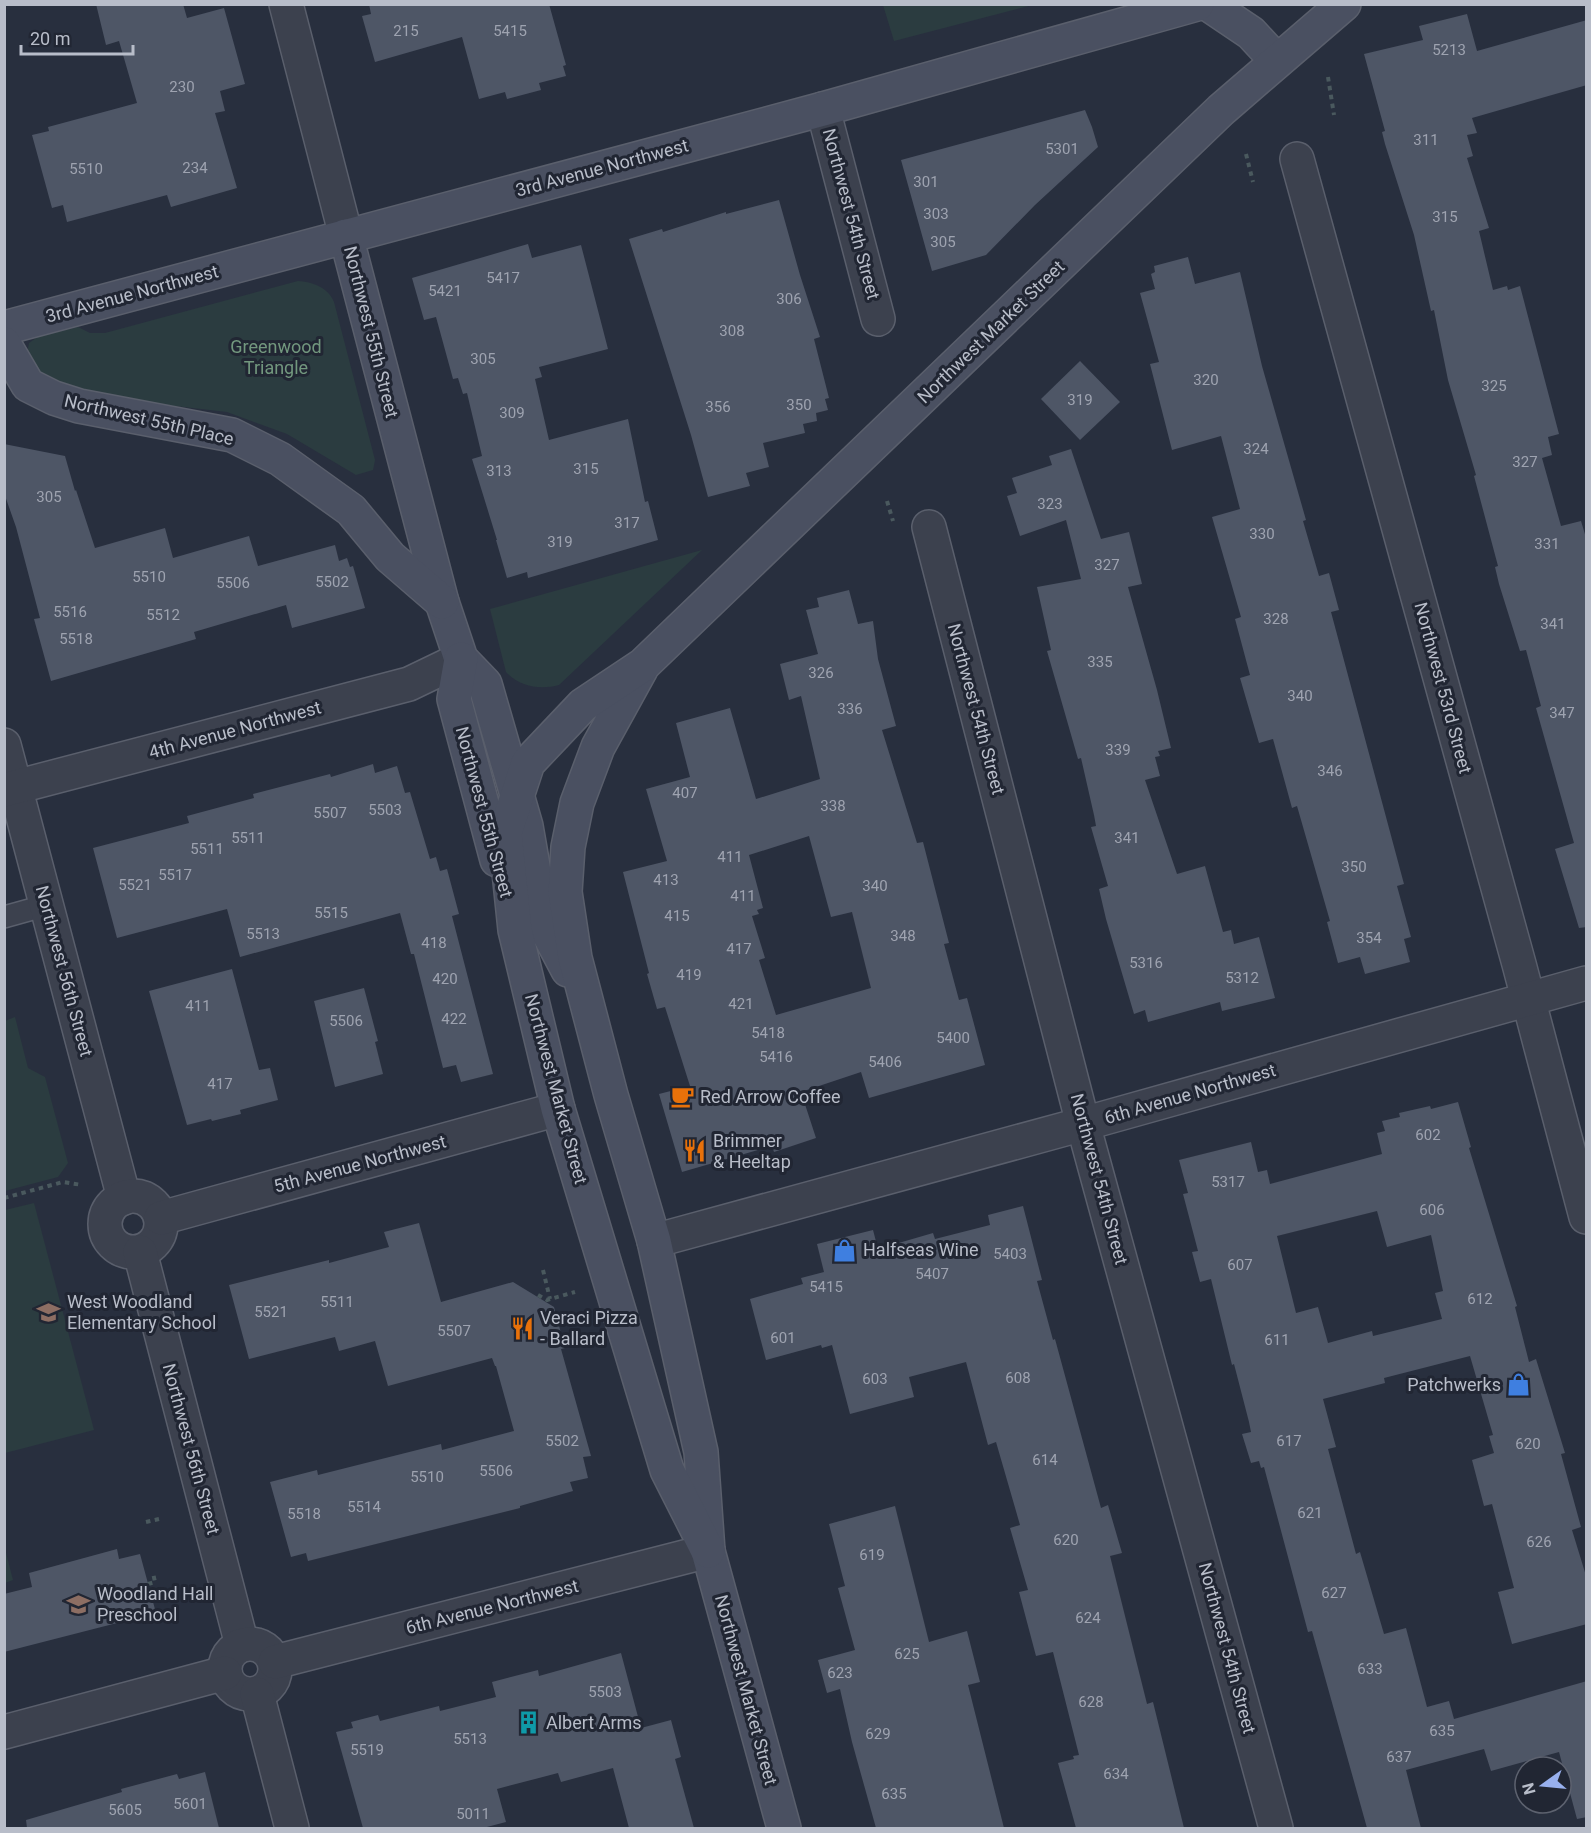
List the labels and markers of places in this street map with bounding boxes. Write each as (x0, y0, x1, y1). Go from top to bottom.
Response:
cafe icon: Red Arrow Coffee (669, 1084, 695, 1110)
place label: Red Arrow Coffee (700, 1086, 841, 1107)
place label: Brimmer & Heeltap (713, 1130, 791, 1172)
restaurant icon: Brimmer & Heeltap (682, 1138, 708, 1164)
shop icon: Halfseas Wine (832, 1237, 858, 1263)
place label: Halfseas Wine (863, 1239, 978, 1260)
place label: West Woodland Elementary School (67, 1291, 216, 1333)
school or university icon: West Woodland Elementary School (36, 1299, 62, 1325)
place label: Veraci Pizza - Ballard (540, 1307, 638, 1349)
restaurant icon: Veraci Pizza - Ballard (509, 1315, 535, 1341)
shop icon: Patchwerks (1506, 1372, 1532, 1398)
place label: Patchwerks (1407, 1374, 1501, 1395)
place label: Woodland Hall Preschool (97, 1583, 214, 1625)
school or university icon: Woodland Hall Preschool (66, 1591, 92, 1617)
building icon: Albert Arms (515, 1710, 541, 1736)
place label: Albert Arms (546, 1712, 642, 1733)

